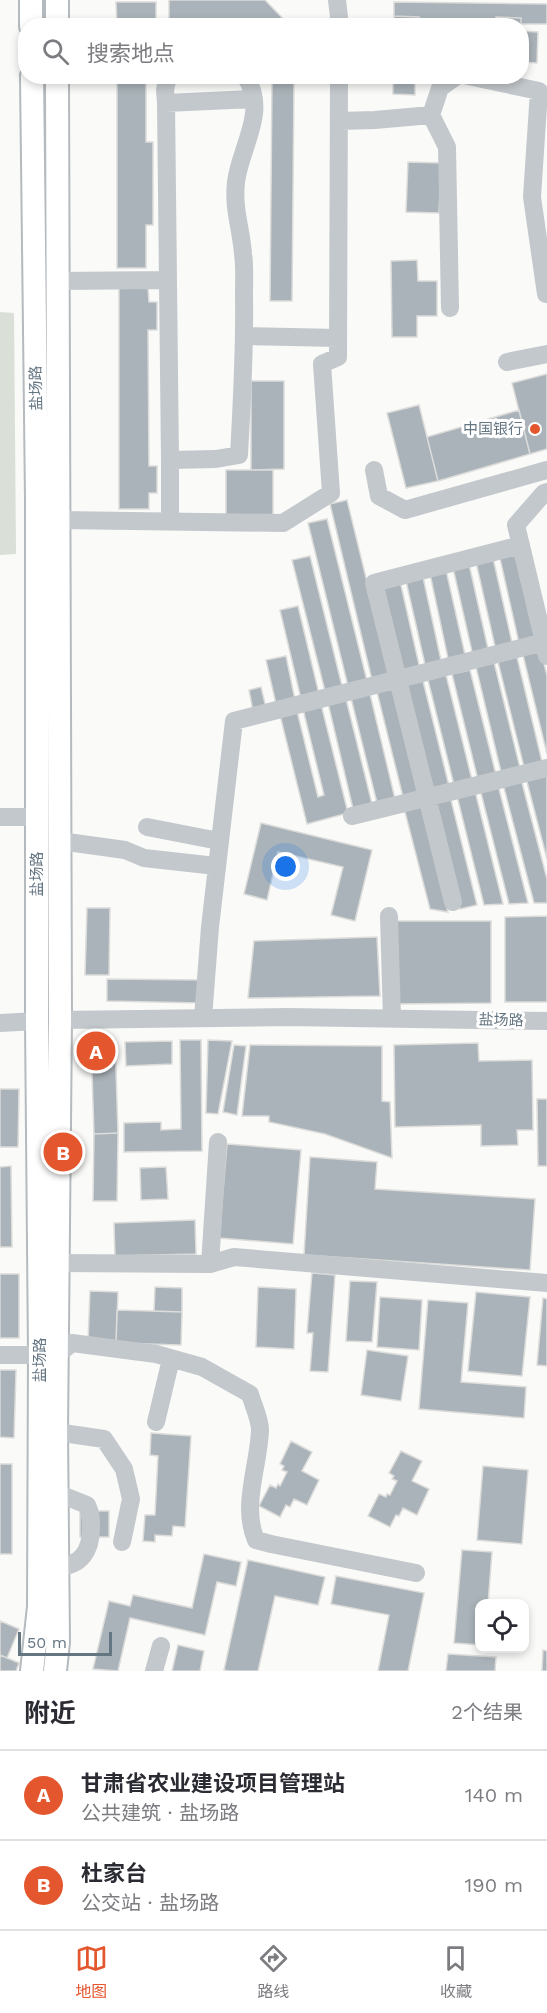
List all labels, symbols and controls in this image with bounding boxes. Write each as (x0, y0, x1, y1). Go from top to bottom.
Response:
search box (18, 18, 529, 84)
icon: search (39, 35, 72, 68)
text: 搜索地点 (87, 41, 175, 66)
street label: 盐场路 (27, 365, 45, 411)
place label: 中国银行 (463, 420, 523, 438)
marker: 中国银行 (528, 422, 542, 436)
street label: 盐场路 (28, 851, 46, 897)
your location (271, 852, 300, 881)
street label: 盐场路 (478, 1011, 524, 1029)
pin: A (76, 1028, 116, 1074)
pin: B (44, 1130, 82, 1174)
street label: 盐场路 (31, 1337, 49, 1383)
map controls (475, 1599, 529, 1653)
button: locate (475, 1599, 529, 1653)
scale bar (18, 1629, 112, 1656)
text: 50 m (27, 1633, 67, 1652)
text: 附近 (24, 1698, 76, 1728)
text: 2个结果 (451, 1700, 523, 1724)
text: 甘肃省农业建设项目管理站 (81, 1771, 345, 1796)
text: A (37, 1783, 50, 1807)
text: 140 m (465, 1783, 523, 1807)
text: 公共建筑 · 盐场路 (81, 1801, 239, 1825)
text: 杜家台 (81, 1861, 147, 1886)
text: B (37, 1873, 50, 1897)
text: 190 m (465, 1873, 523, 1897)
text: 公交站 · 盐场路 (81, 1891, 219, 1915)
tab: 地图 (75, 1942, 108, 2002)
tab: 路线 (257, 1942, 290, 2002)
tab: 收藏 (439, 1942, 472, 2002)

